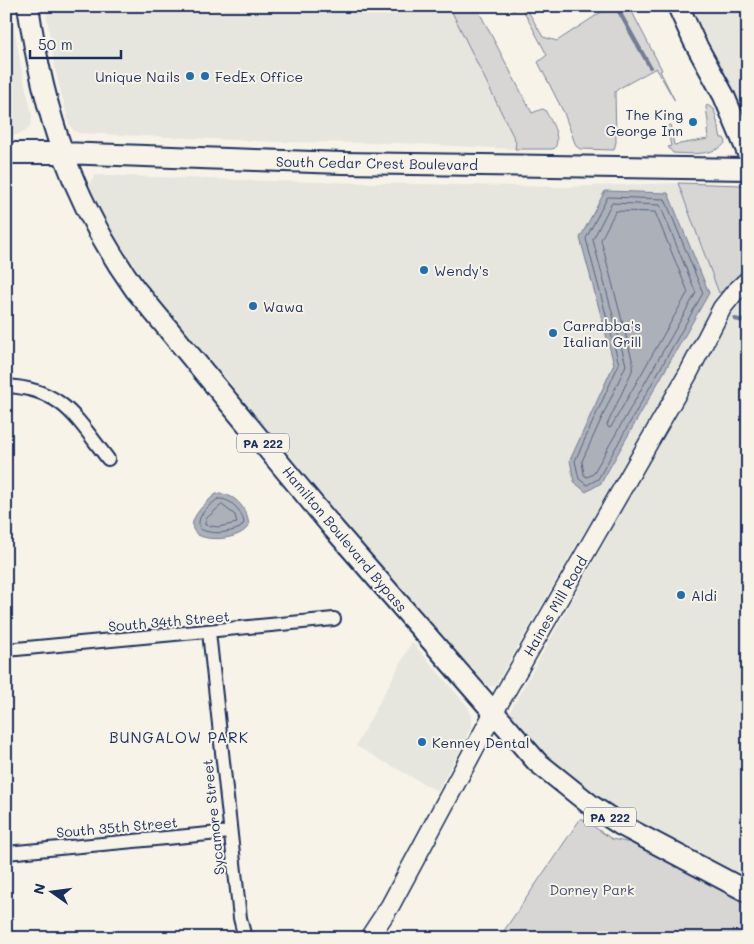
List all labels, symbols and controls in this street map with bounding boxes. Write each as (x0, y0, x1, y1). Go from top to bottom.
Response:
scale bar (30, 28, 121, 60)
text: 50 m (38, 34, 73, 54)
place label: Unique Nails (95, 67, 180, 86)
place label: FedEx Office (215, 67, 303, 86)
marker: Unique Nails (184, 70, 196, 82)
marker: FedEx Office (199, 70, 211, 82)
place label: The King George Inn (606, 105, 683, 140)
marker: The King George Inn (687, 116, 699, 128)
street label: South Cedar Crest Boulevard (276, 152, 478, 174)
place label: Wendy's (434, 261, 489, 280)
marker: Wendy's (418, 264, 430, 276)
place label: Wawa (263, 297, 304, 316)
marker: Wawa (247, 300, 259, 312)
place label: Carrabba's Italian Grill (563, 316, 641, 351)
marker: Carrabba's Italian Grill (547, 327, 559, 339)
road number: PA 222 (237, 433, 289, 452)
street label: Hamilton Boulevard Bypass (278, 462, 412, 616)
street label: Haines Mill Road (519, 552, 591, 659)
place label: Aldi (691, 586, 717, 605)
marker: Aldi (675, 589, 687, 601)
street label: South 34th Street (107, 606, 231, 636)
district label: BUNGALOW PARK (109, 727, 249, 747)
place label: Kenney Dental (432, 733, 530, 752)
marker: Kenney Dental (416, 736, 428, 748)
street label: Sycamore Street (197, 758, 229, 876)
road number: PA 222 (584, 808, 636, 826)
street label: South 35th Street (55, 812, 179, 842)
north arrow (28, 866, 78, 916)
park label: Dorney Park (550, 880, 634, 899)
text: N (28, 881, 49, 896)

